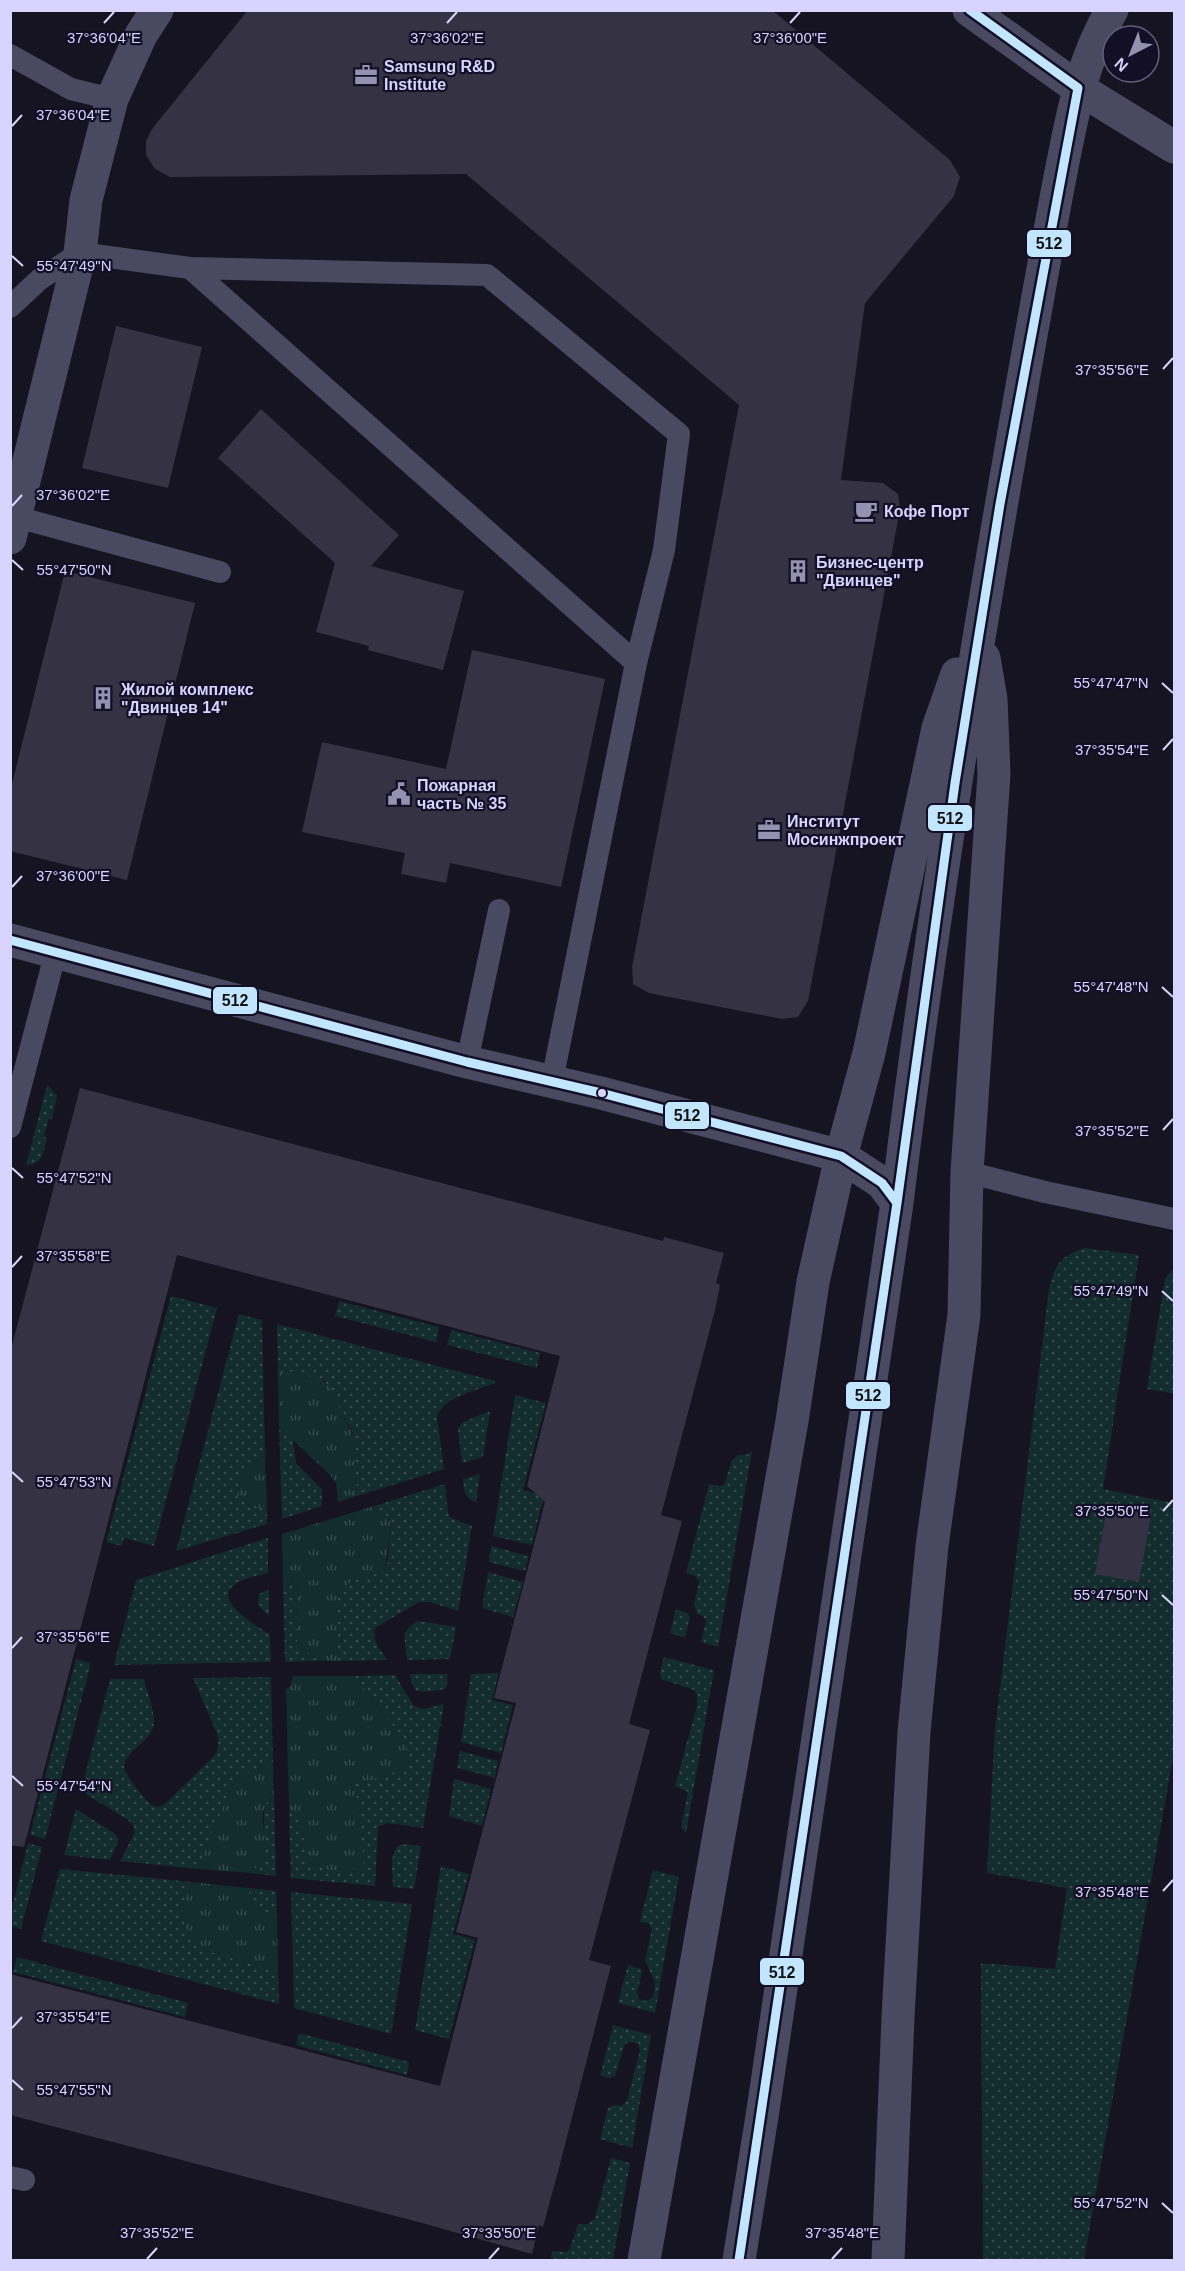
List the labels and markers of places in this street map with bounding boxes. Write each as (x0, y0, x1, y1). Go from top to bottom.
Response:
place label: Samsung R&D Institute (384, 58, 495, 93)
office icon: Samsung R&D Institute (353, 62, 379, 88)
cafe icon: Кофе Порт (853, 498, 879, 524)
place label: Кофе Порт (884, 503, 970, 520)
place label: Бизнес-центр "Двинцев" (816, 554, 924, 589)
building icon: Бизнес-центр "Двинцев" (785, 558, 811, 584)
place label: Жилой комплекс "Двинцев 14" (120, 681, 254, 716)
building icon: Жилой комплекс "Двинцев 14" (90, 685, 116, 711)
place label: Пожарная часть № 35 (417, 777, 506, 812)
public building icon: Пожарная часть № 35 (386, 781, 412, 807)
place label: Институт Мосинжпроект (787, 813, 904, 848)
office icon: Институт Мосинжпроект (756, 817, 782, 843)
unlabelled marker (596, 1087, 608, 1099)

